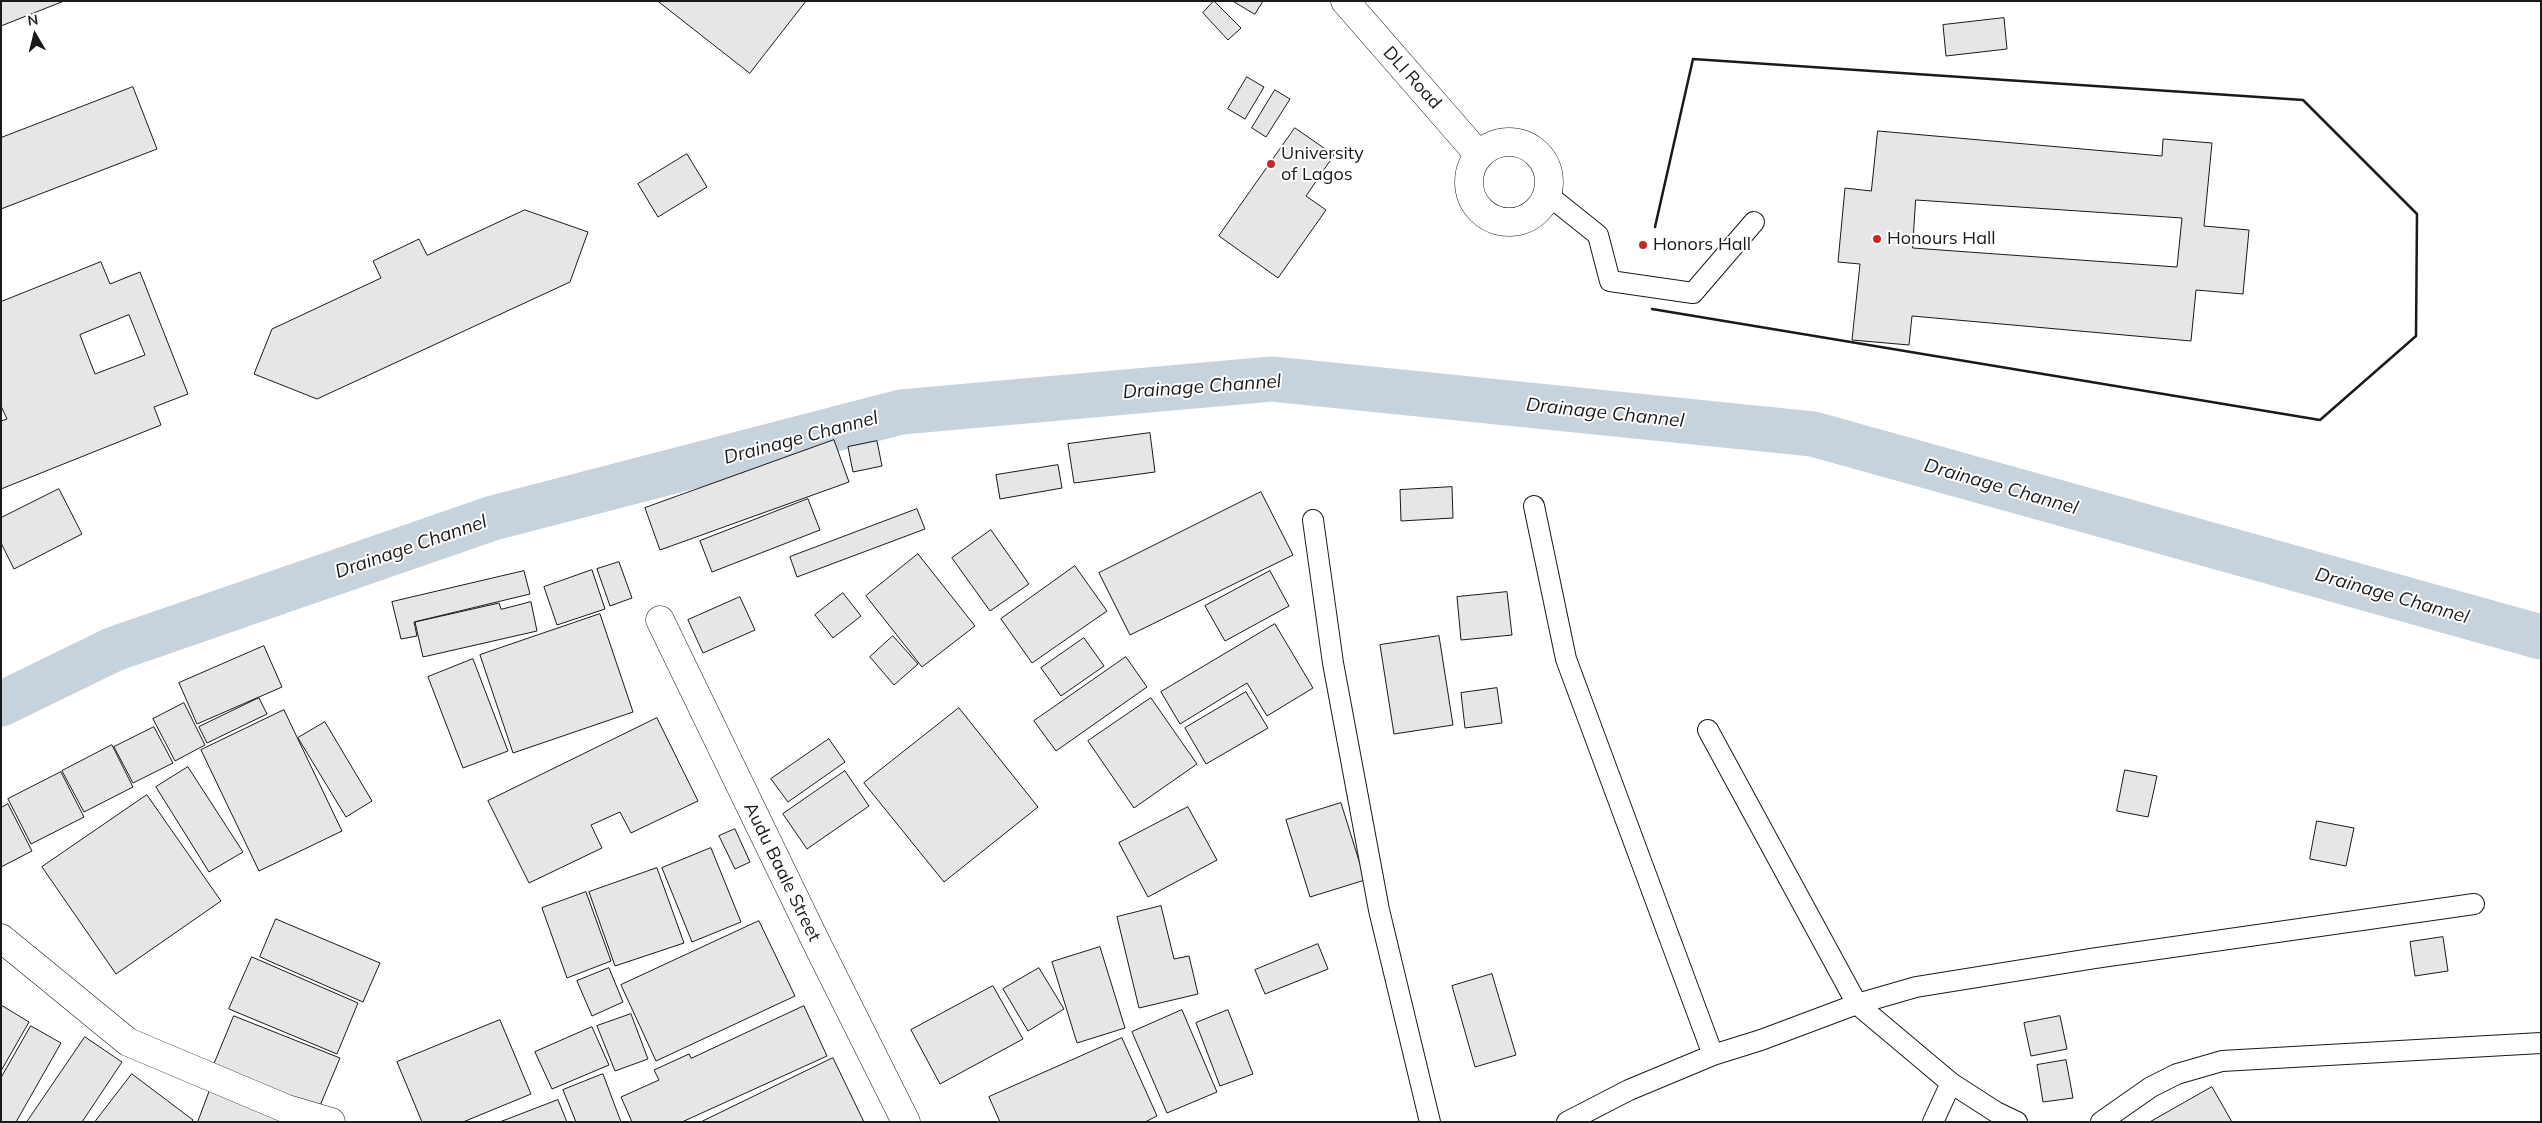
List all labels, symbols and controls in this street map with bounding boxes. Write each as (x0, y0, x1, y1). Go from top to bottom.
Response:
north arrow (10, 10, 60, 60)
text: N (26, 10, 39, 30)
street label: DLI Road (1378, 42, 1446, 114)
place label: University of Lagos (1281, 143, 1364, 186)
marker: University of Lagos (1265, 158, 1277, 170)
place label: Honours Hall (1887, 228, 1996, 250)
marker: Honours Hall (1871, 233, 1883, 245)
place label: Honors Hall (1653, 234, 1751, 256)
marker: Honors Hall (1637, 239, 1649, 251)
water label: Drainage Channel (1122, 370, 1282, 404)
water label: Drainage Channel (1525, 393, 1685, 433)
water label: Drainage Channel (721, 406, 881, 470)
water label: Drainage Channel (1922, 454, 2080, 520)
water label: Drainage Channel (332, 510, 490, 584)
water label: Drainage Channel (2313, 563, 2471, 629)
street label: Audu Baale Street (739, 799, 825, 945)

